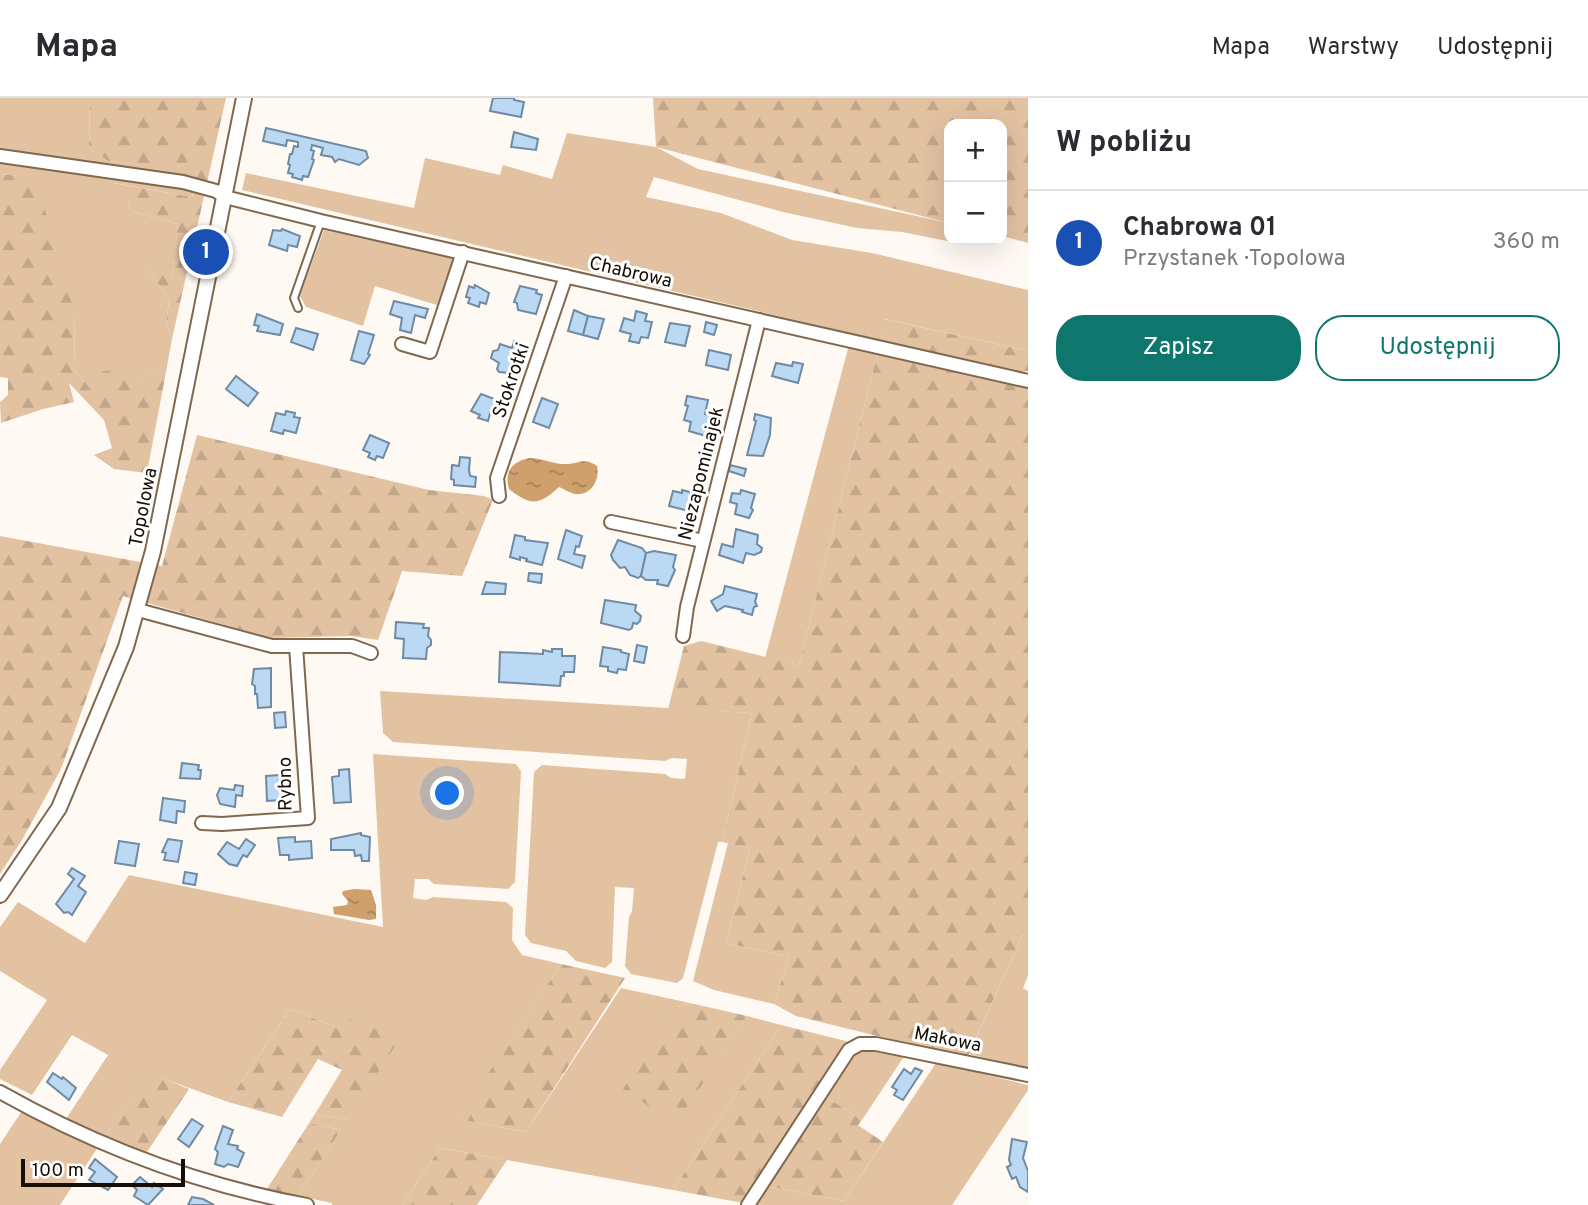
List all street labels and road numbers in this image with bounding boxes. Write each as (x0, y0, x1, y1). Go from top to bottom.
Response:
street label: Chabrowa (587, 252, 674, 294)
street label: Stokrotki (488, 340, 536, 421)
street label: Niezapominajek (674, 404, 730, 543)
street label: Topolowa (125, 466, 163, 549)
street label: Rybno (274, 757, 298, 811)
street label: Makowa (912, 1022, 983, 1058)

